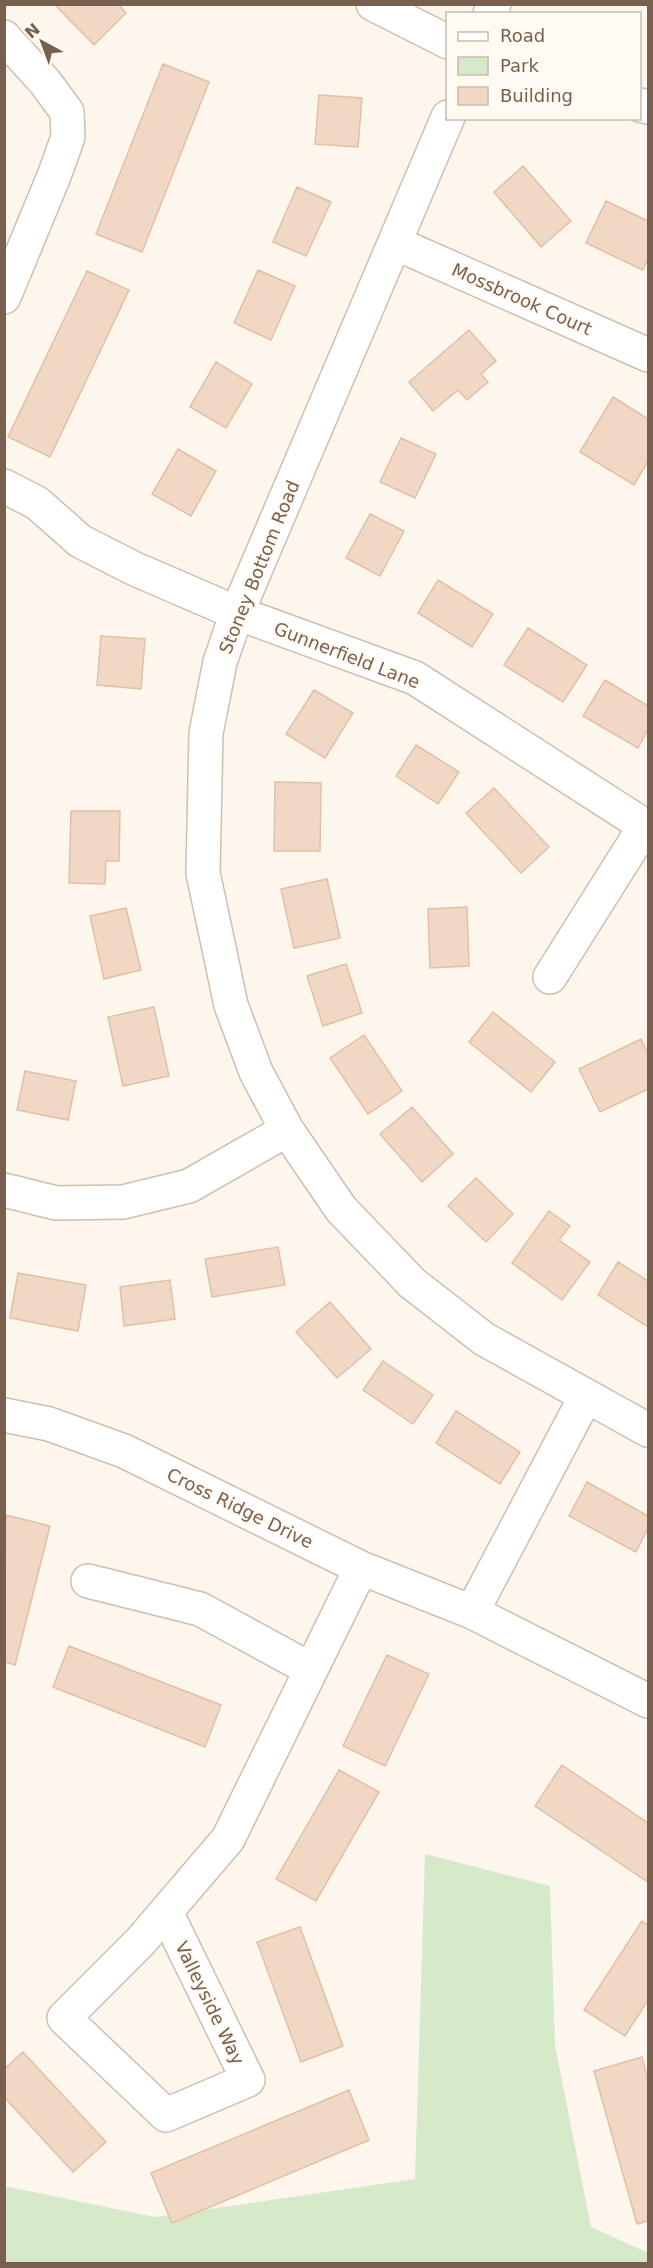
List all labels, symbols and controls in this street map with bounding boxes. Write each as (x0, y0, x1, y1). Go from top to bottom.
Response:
north arrow (12, 12, 72, 72)
legend (446, 12, 641, 120)
text: N (21, 19, 44, 43)
text: Road (500, 25, 545, 46)
text: Park (500, 55, 539, 76)
text: Building (500, 85, 573, 106)
street label: Mossbrook Court (449, 259, 595, 339)
street label: Stoney Bottom Road (215, 477, 303, 657)
street label: Gunnerfield Lane (271, 617, 423, 693)
street label: Cross Ridge Drive (163, 1463, 317, 1553)
street label: Valleyside Way (171, 1938, 249, 2068)

